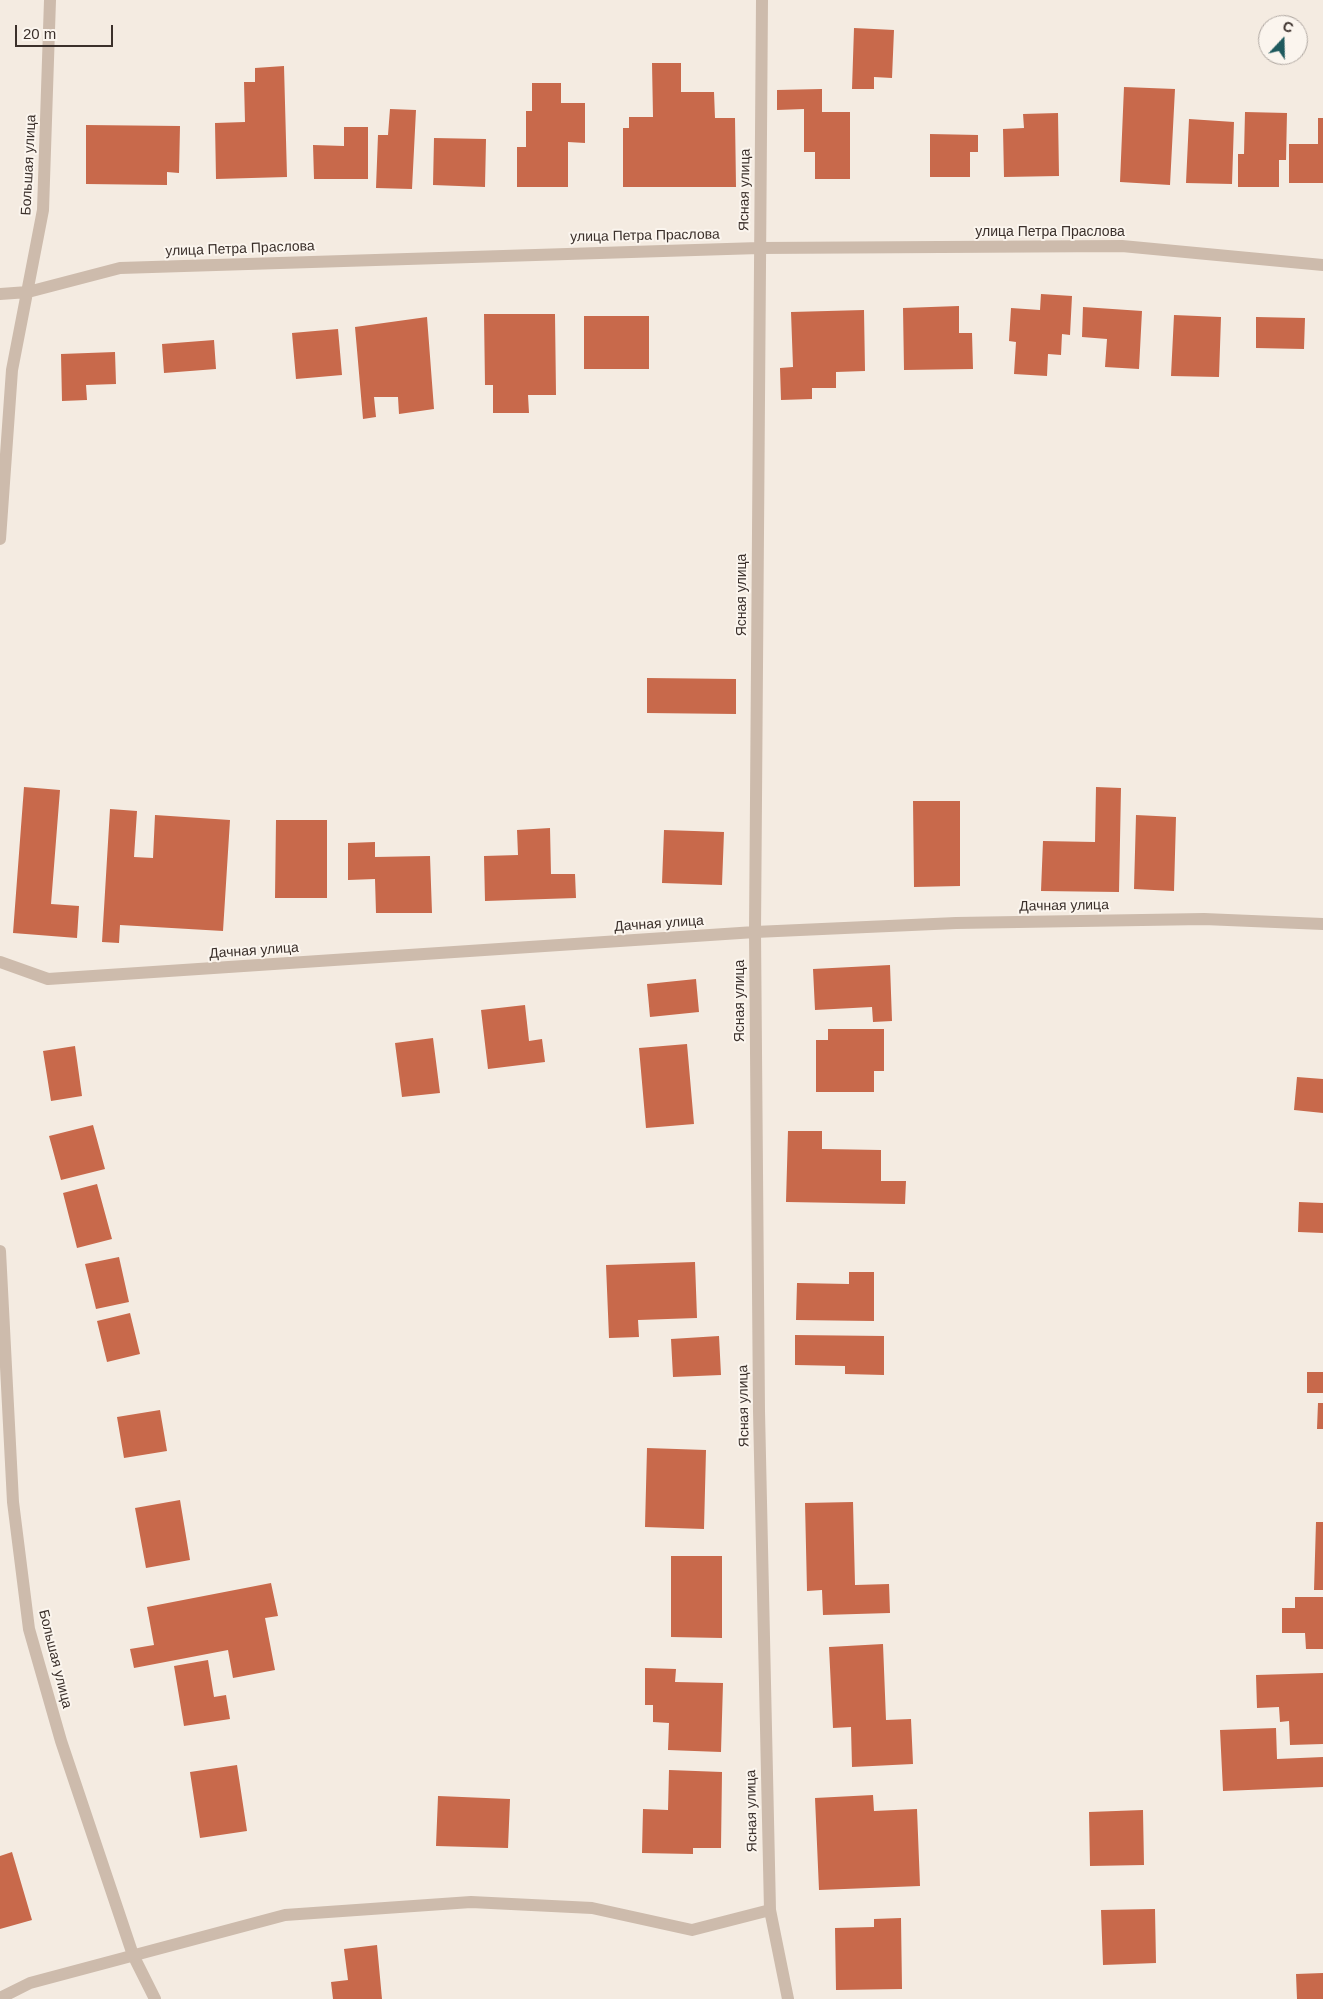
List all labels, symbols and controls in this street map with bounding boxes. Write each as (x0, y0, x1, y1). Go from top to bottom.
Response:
scale bar (18, 15, 115, 47)
north arrow (1258, 15, 1308, 65)
text: С (1280, 18, 1296, 36)
text: 20 m (23, 25, 56, 42)
street label: Большая улица (18, 114, 40, 216)
street label: Ясная улица (736, 149, 754, 231)
street label: улица Петра Праслова (975, 224, 1125, 240)
street label: улица Петра Праслова (570, 226, 720, 246)
street label: улица Петра Праслова (165, 238, 315, 260)
street label: Ясная улица (734, 554, 750, 636)
street label: Дачная улица (1019, 897, 1109, 915)
street label: Дачная улица (614, 912, 704, 936)
street label: Дачная улица (209, 939, 299, 963)
street label: Ясная улица (732, 960, 748, 1042)
street label: Ясная улица (735, 1365, 753, 1447)
street label: Большая улица (35, 1608, 75, 1710)
street label: Ясная улица (743, 1770, 761, 1852)

